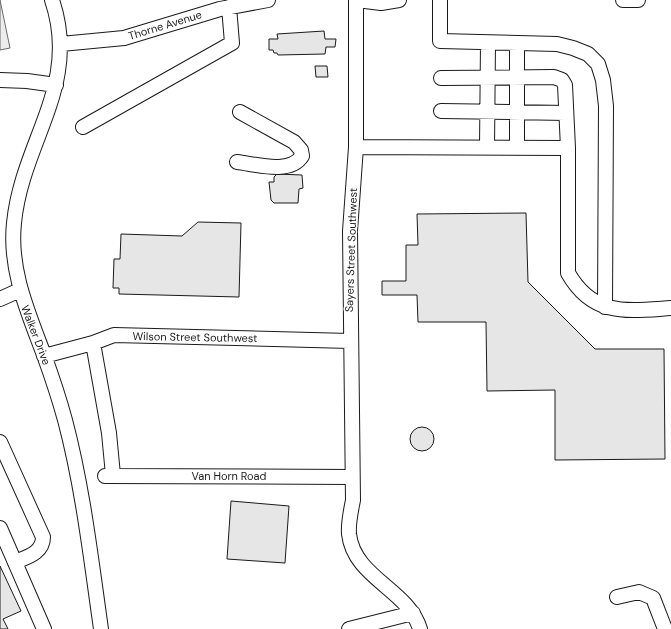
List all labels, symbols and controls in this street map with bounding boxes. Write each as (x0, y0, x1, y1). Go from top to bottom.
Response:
street label: Thorne Avenue (127, 7, 203, 43)
street label: Sayers Street Southwest (342, 188, 360, 312)
street label: Walker Drive (18, 303, 54, 367)
street label: Wilson Street Southwest (132, 329, 258, 345)
street label: Van Horn Road (192, 469, 267, 483)

